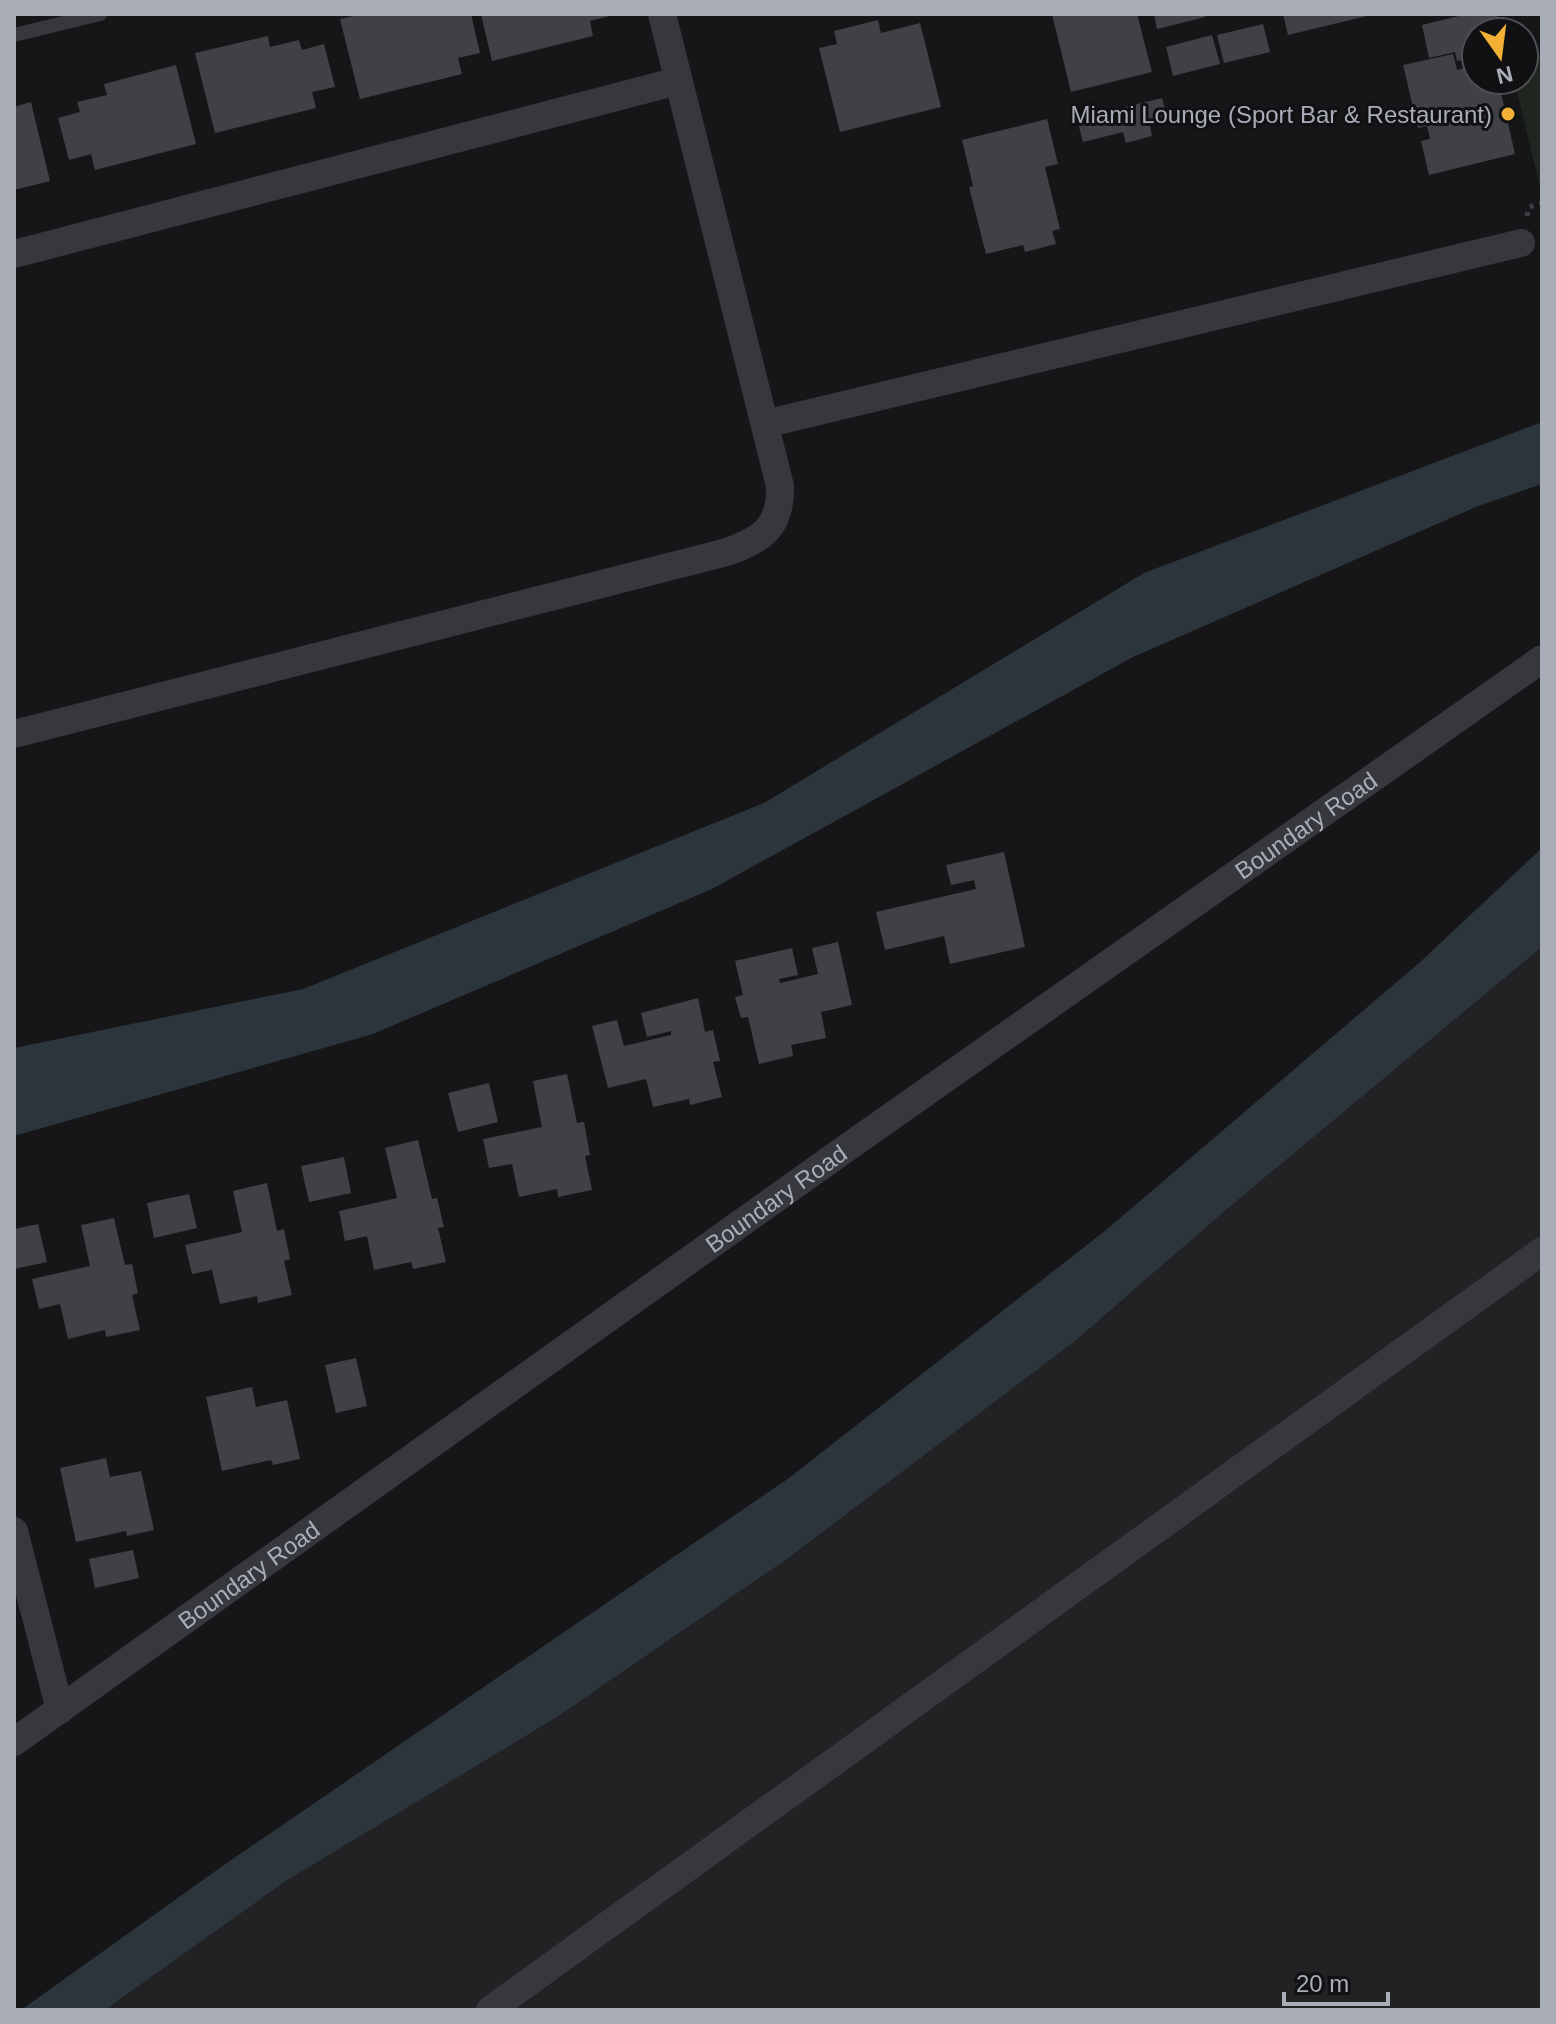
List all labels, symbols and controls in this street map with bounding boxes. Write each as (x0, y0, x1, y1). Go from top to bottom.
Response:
north arrow (1460, 16, 1540, 96)
text: N (1494, 61, 1515, 89)
place label: Miami Lounge (Sport Bar & Restaurant) (1070, 101, 1492, 128)
marker: Miami Lounge (Sport Bar & Restaurant) (1499, 105, 1517, 123)
street label: Boundary Road (1230, 766, 1382, 884)
street label: Boundary Road (700, 1139, 852, 1258)
street label: Boundary Road (173, 1515, 324, 1634)
scale bar (1284, 1956, 1388, 2006)
text: 20 m (1296, 1970, 1349, 1997)

